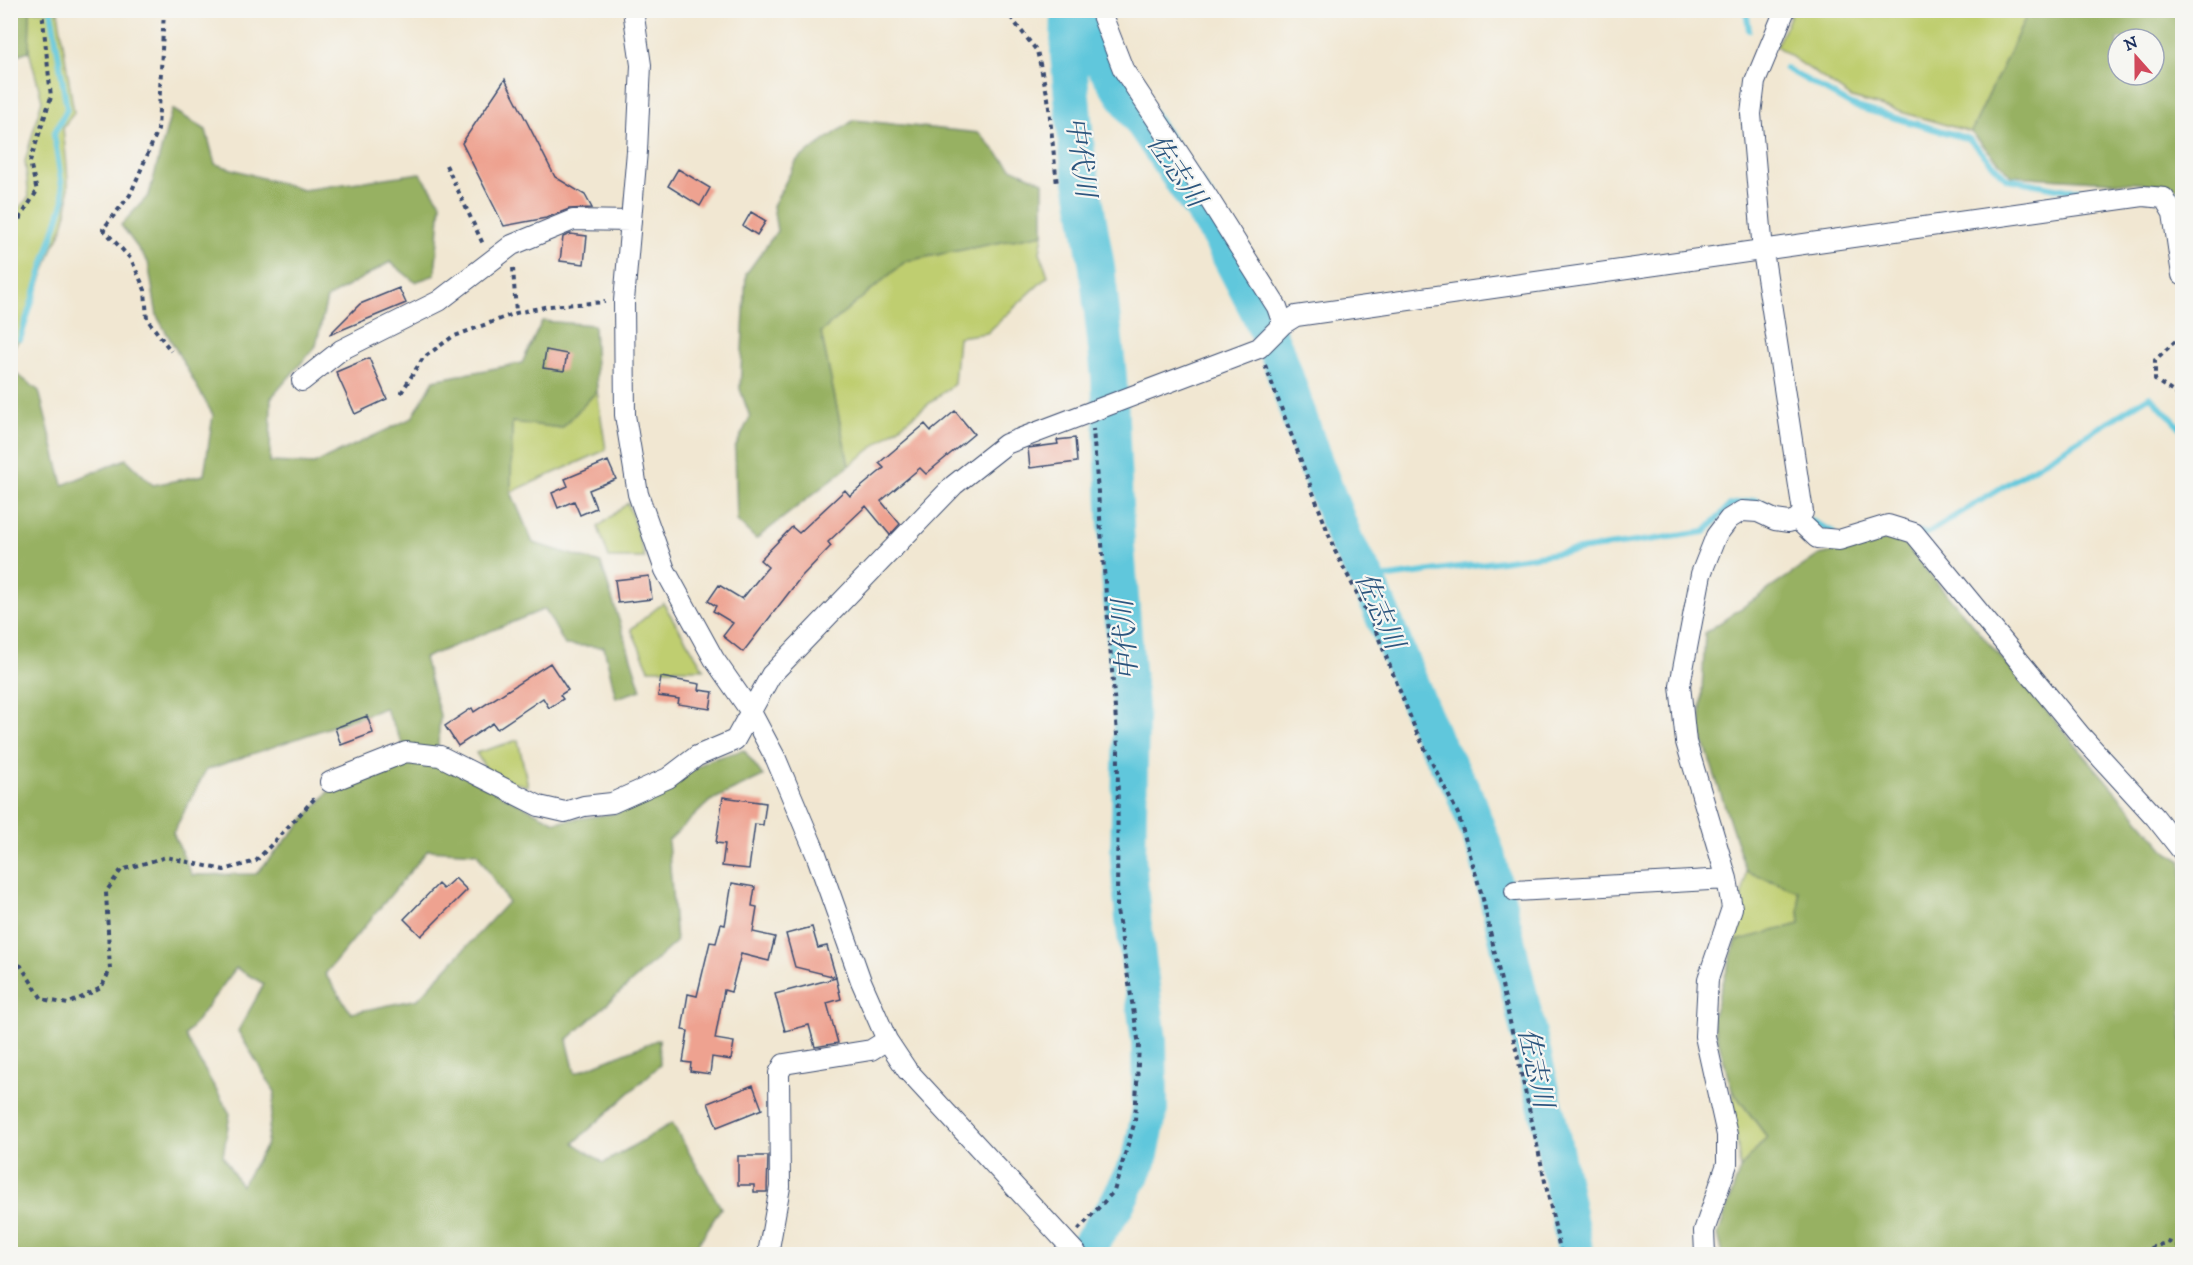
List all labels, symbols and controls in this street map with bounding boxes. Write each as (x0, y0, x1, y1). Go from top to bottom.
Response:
north arrow (2106, 27, 2166, 87)
text: N (2121, 32, 2141, 56)
water label: 中代川 (1058, 115, 1103, 202)
water label: 佐志川 (1139, 128, 1214, 217)
water label: 佐志川 (1347, 567, 1412, 658)
water label: 中代川 (1106, 595, 1146, 682)
water label: 佐志川 (1510, 1025, 1561, 1114)

